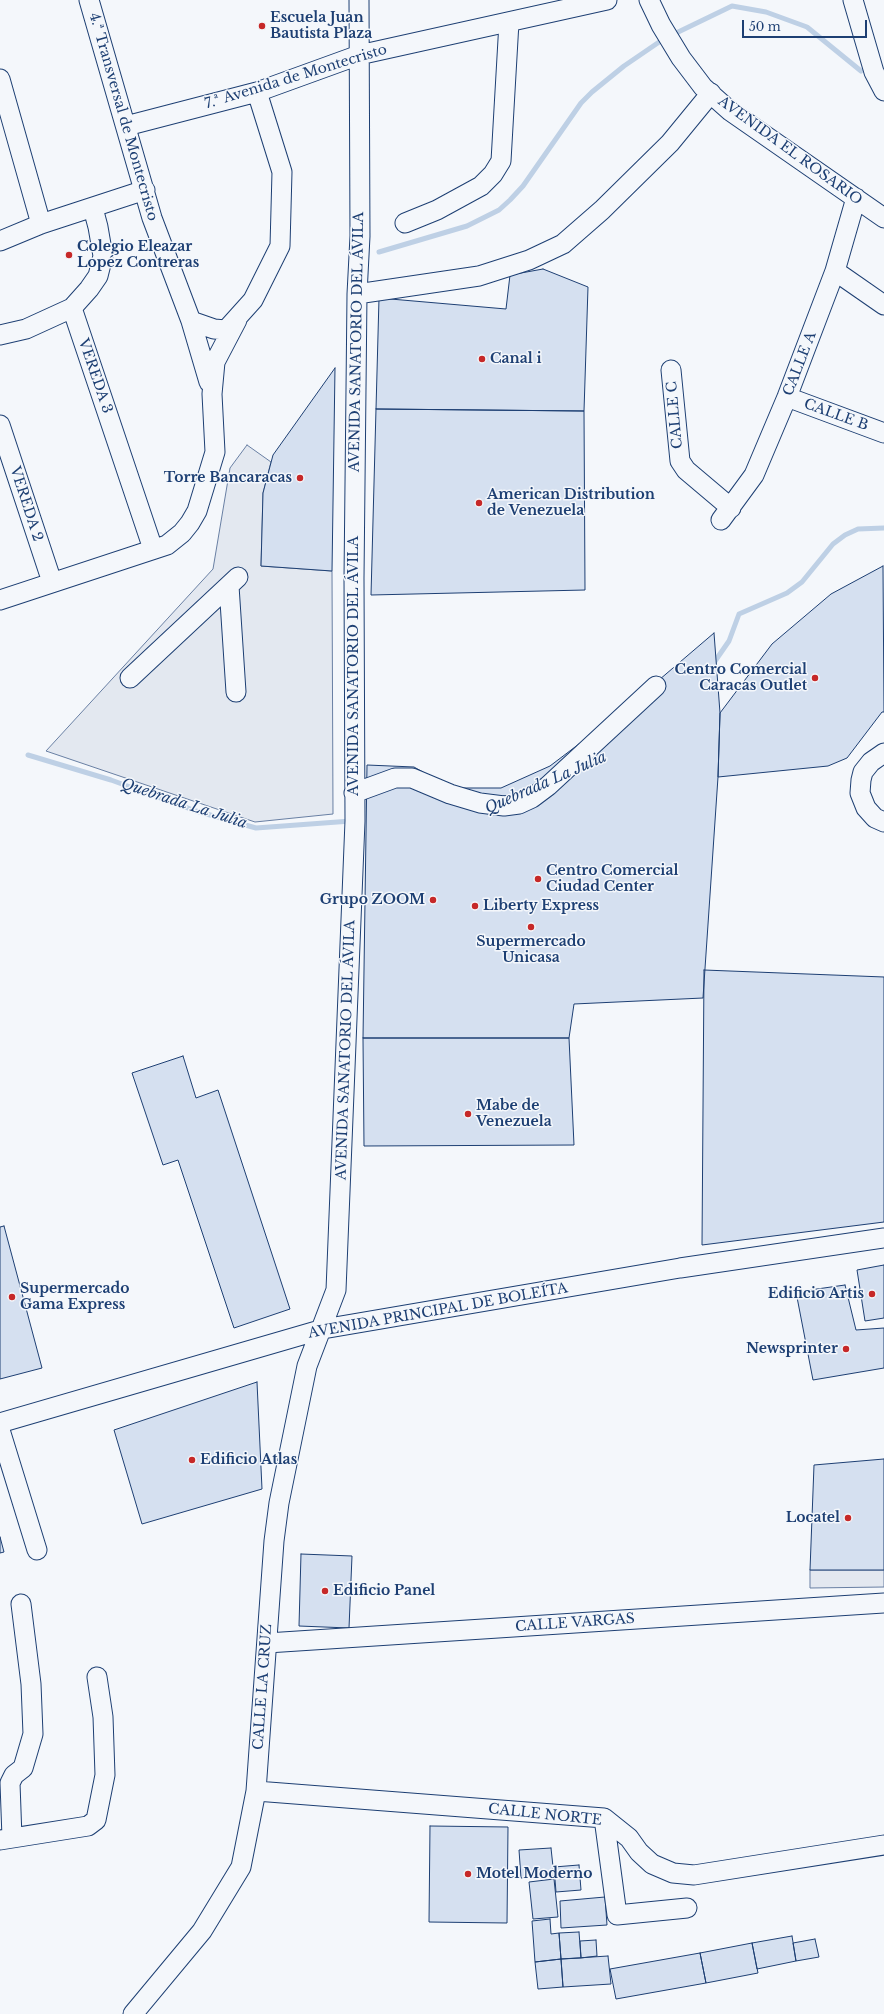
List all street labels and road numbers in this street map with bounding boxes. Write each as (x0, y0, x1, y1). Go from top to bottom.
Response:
street label: 4.ª Transversal de Montecristo (85, 11, 161, 223)
street label: 7.ª Avenida de Montecristo (203, 41, 389, 113)
street label: AVENIDA EL ROSARIO (715, 93, 865, 209)
street label: AVENIDA SANATORIO DEL ÁVILA (346, 212, 368, 472)
street label: CALLE A (780, 330, 820, 398)
street label: VEREDA 3 (74, 336, 116, 416)
street label: CALLE C (664, 380, 686, 450)
street label: CALLE B (802, 396, 870, 434)
street label: VEREDA 2 (6, 464, 46, 544)
street label: AVENIDA SANATORIO DEL ÁVILA (346, 536, 362, 796)
street label: AVENIDA SANATORIO DEL ÁVILA (333, 920, 359, 1180)
street label: AVENIDA PRINCIPAL DE BOLEÍTA (307, 1280, 569, 1342)
street label: CALLE VARGAS (515, 1610, 635, 1636)
street label: CALLE LA CRUZ (250, 1623, 276, 1751)
street label: CALLE NORTE (487, 1801, 603, 1829)

